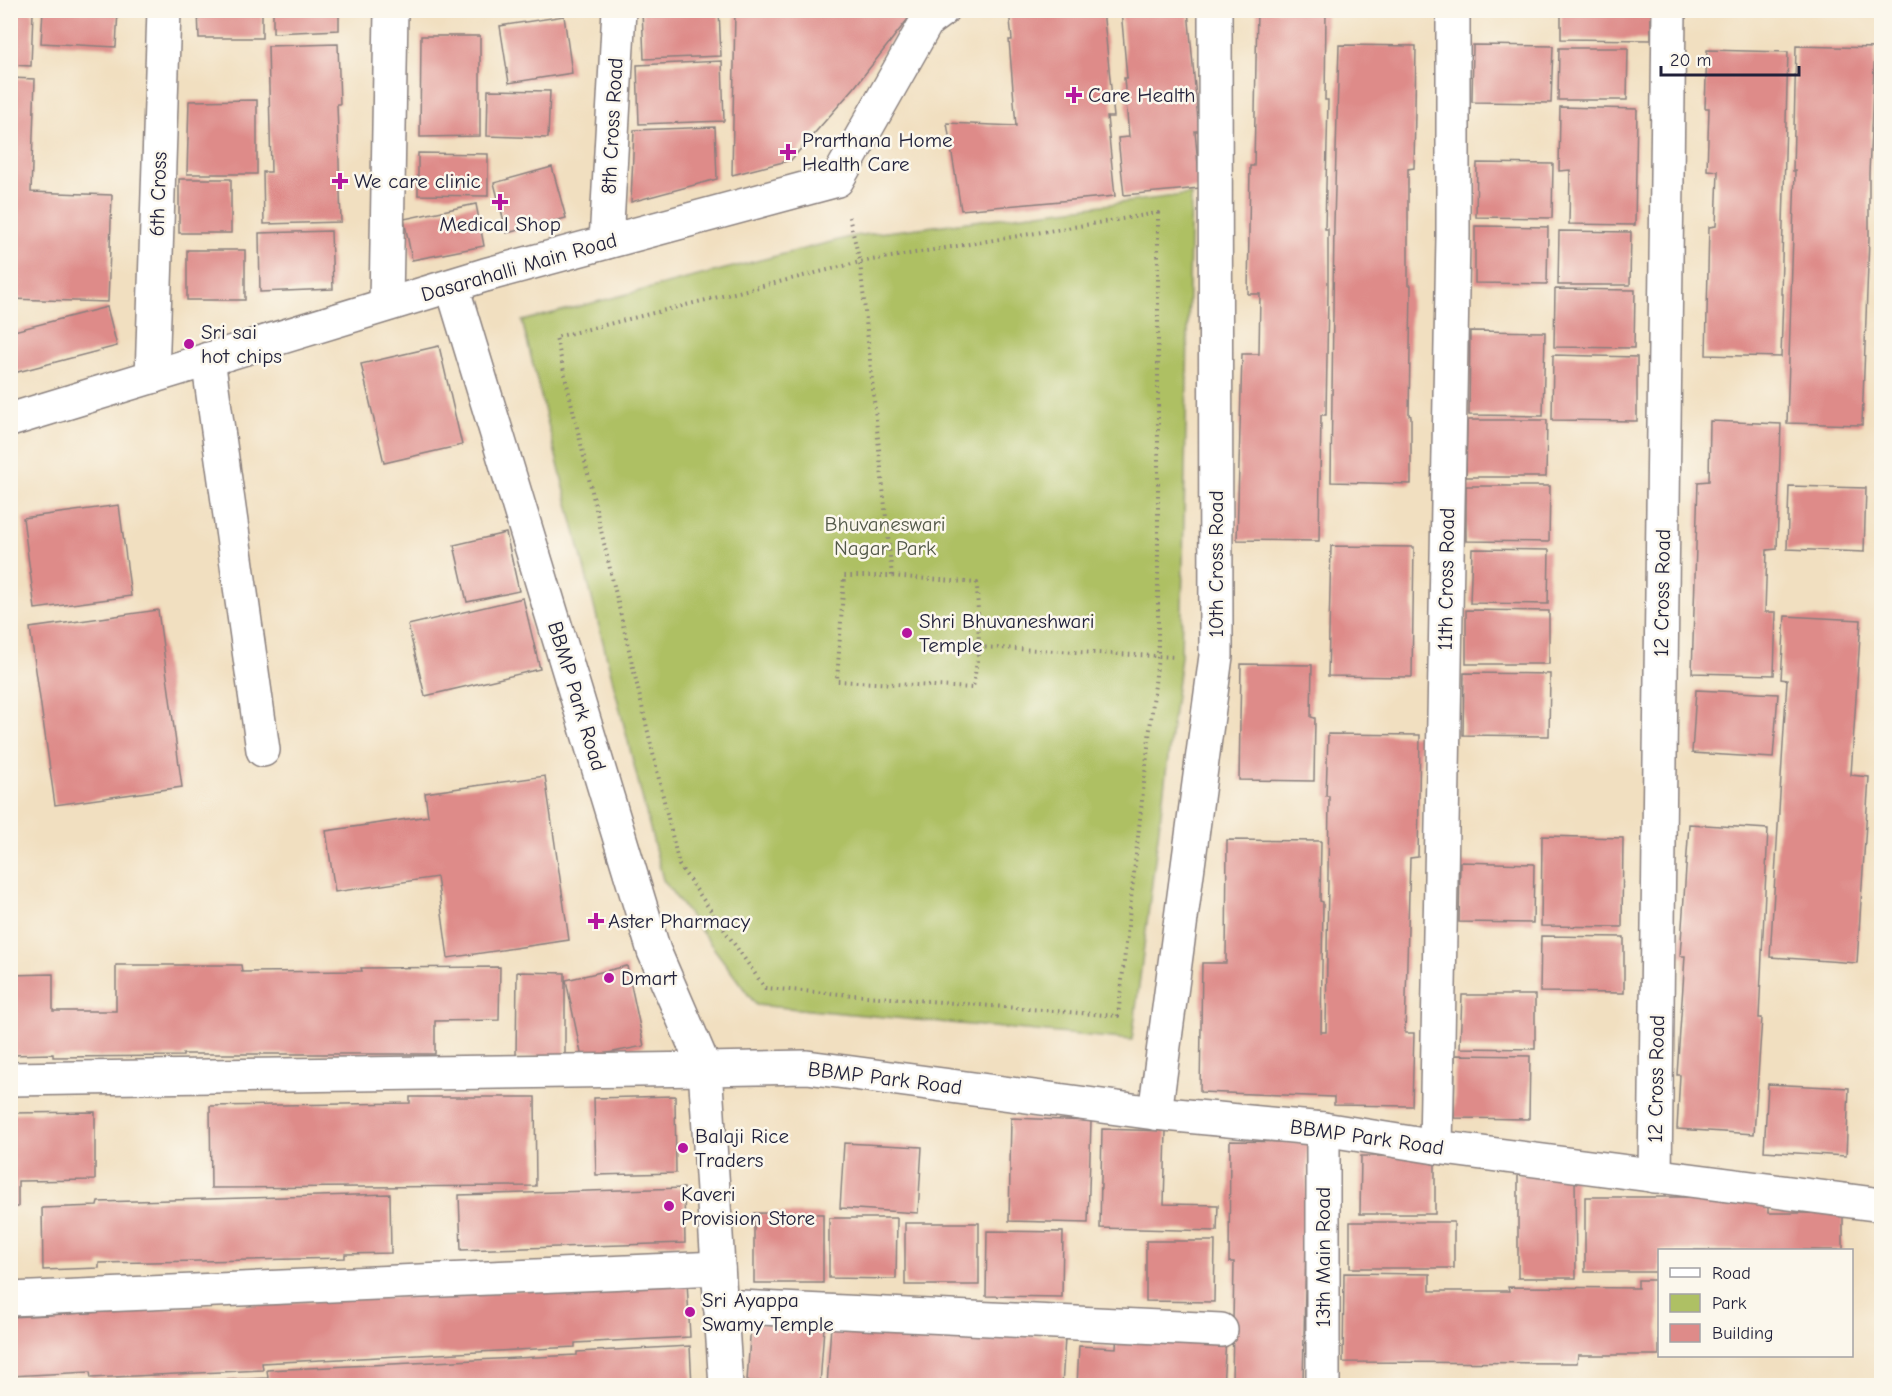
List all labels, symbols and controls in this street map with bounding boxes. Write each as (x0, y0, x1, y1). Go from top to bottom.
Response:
scale bar (1661, 39, 1799, 77)
text: 20 m (1670, 50, 1711, 71)
street label: 8th Cross Road (596, 57, 628, 195)
place label: Care Health (1088, 83, 1196, 107)
marker: Care Health (1065, 86, 1083, 104)
place label: Prarthana Home Health Care (802, 128, 953, 176)
marker: Prarthana Home Health Care (779, 143, 797, 161)
street label: 6th Cross (145, 151, 171, 237)
place label: We care clinic (354, 169, 481, 193)
marker: We care clinic (331, 172, 349, 190)
marker: Medical Shop (493, 195, 507, 209)
place label: Medical Shop (439, 212, 561, 236)
street label: Dasarahalli Main Road (418, 228, 620, 306)
place label: Sri sai hot chips (201, 320, 282, 368)
marker: Sri sai hot chips (182, 337, 196, 351)
street label: 10th Cross Road (1204, 490, 1228, 638)
street label: 11th Cross Road (1433, 508, 1459, 650)
park label: Bhuvaneswari Nagar Park (824, 512, 946, 560)
street label: 12 Cross Road (1649, 529, 1675, 657)
place label: Shri Bhuvaneshwari Temple (919, 609, 1094, 657)
street label: BBMP Park Road (543, 618, 611, 774)
marker: Shri Bhuvaneshwari Temple (900, 626, 914, 640)
place label: Aster Pharmacy (608, 909, 751, 933)
marker: Aster Pharmacy (589, 914, 603, 928)
place label: Dmart (621, 966, 678, 990)
marker: Dmart (602, 971, 616, 985)
street label: 12 Cross Road (1643, 1015, 1669, 1143)
street label: BBMP Park Road (807, 1057, 963, 1099)
street label: BBMP Park Road (1289, 1114, 1445, 1160)
place label: Balaji Rice Traders (695, 1124, 789, 1172)
marker: Balaji Rice Traders (676, 1141, 690, 1155)
place label: Kaveri Provision Store (681, 1182, 815, 1230)
street label: 13th Main Road (1311, 1187, 1335, 1327)
marker: Kaveri Provision Store (662, 1199, 676, 1213)
legend (1658, 1249, 1853, 1357)
text: Road (1712, 1263, 1751, 1284)
place label: Sri Ayappa Swamy Temple (702, 1288, 834, 1336)
text: Park (1712, 1293, 1747, 1314)
marker: Sri Ayappa Swamy Temple (683, 1305, 697, 1319)
text: Building (1712, 1323, 1774, 1344)

